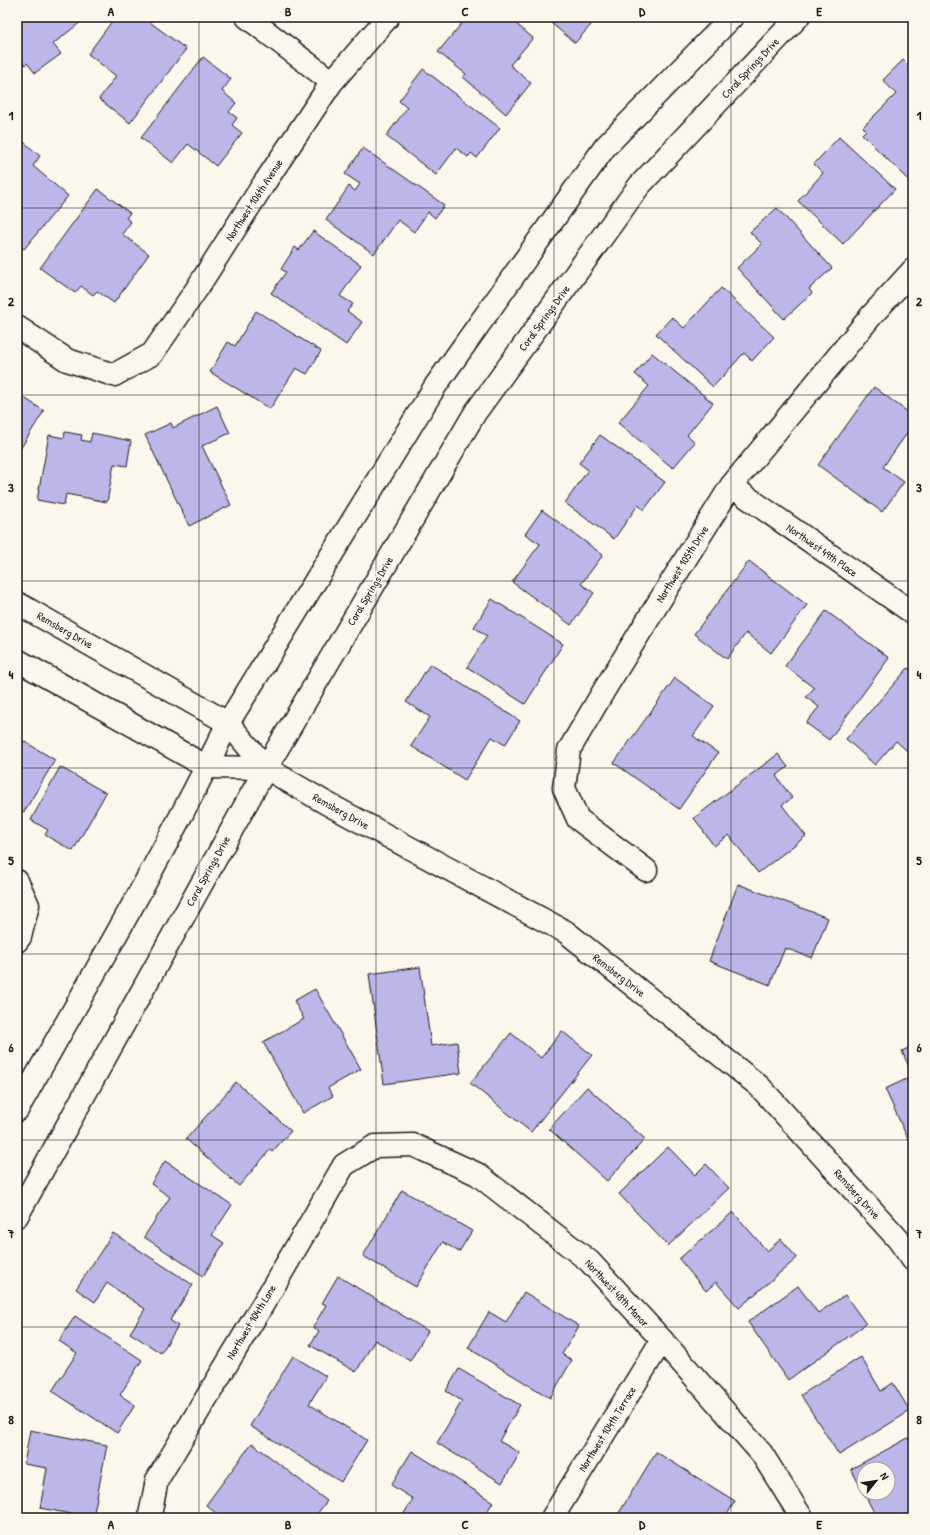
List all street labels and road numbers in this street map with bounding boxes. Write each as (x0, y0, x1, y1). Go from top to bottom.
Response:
street label: Coral Springs Drive (718, 34, 782, 101)
street label: Northwest 106th Avenue (222, 156, 286, 244)
street label: Coral Springs Drive (515, 282, 573, 354)
street label: Northwest 49th Place (784, 520, 861, 580)
street label: Northwest 105th Drive (653, 522, 712, 605)
street label: Coral Springs Drive (344, 553, 396, 628)
street label: Remsberg Drive (34, 608, 96, 652)
street label: Remsberg Drive (310, 790, 372, 833)
street label: Coral Springs Drive (183, 833, 233, 909)
street label: Remsberg Drive (590, 950, 648, 1000)
street label: Remsberg Drive (831, 1166, 883, 1222)
street label: Northwest 48th Manor (582, 1256, 652, 1330)
street label: Northwest 104th Lane (223, 1282, 279, 1362)
street label: Northwest 104th Terrace (575, 1383, 639, 1474)

